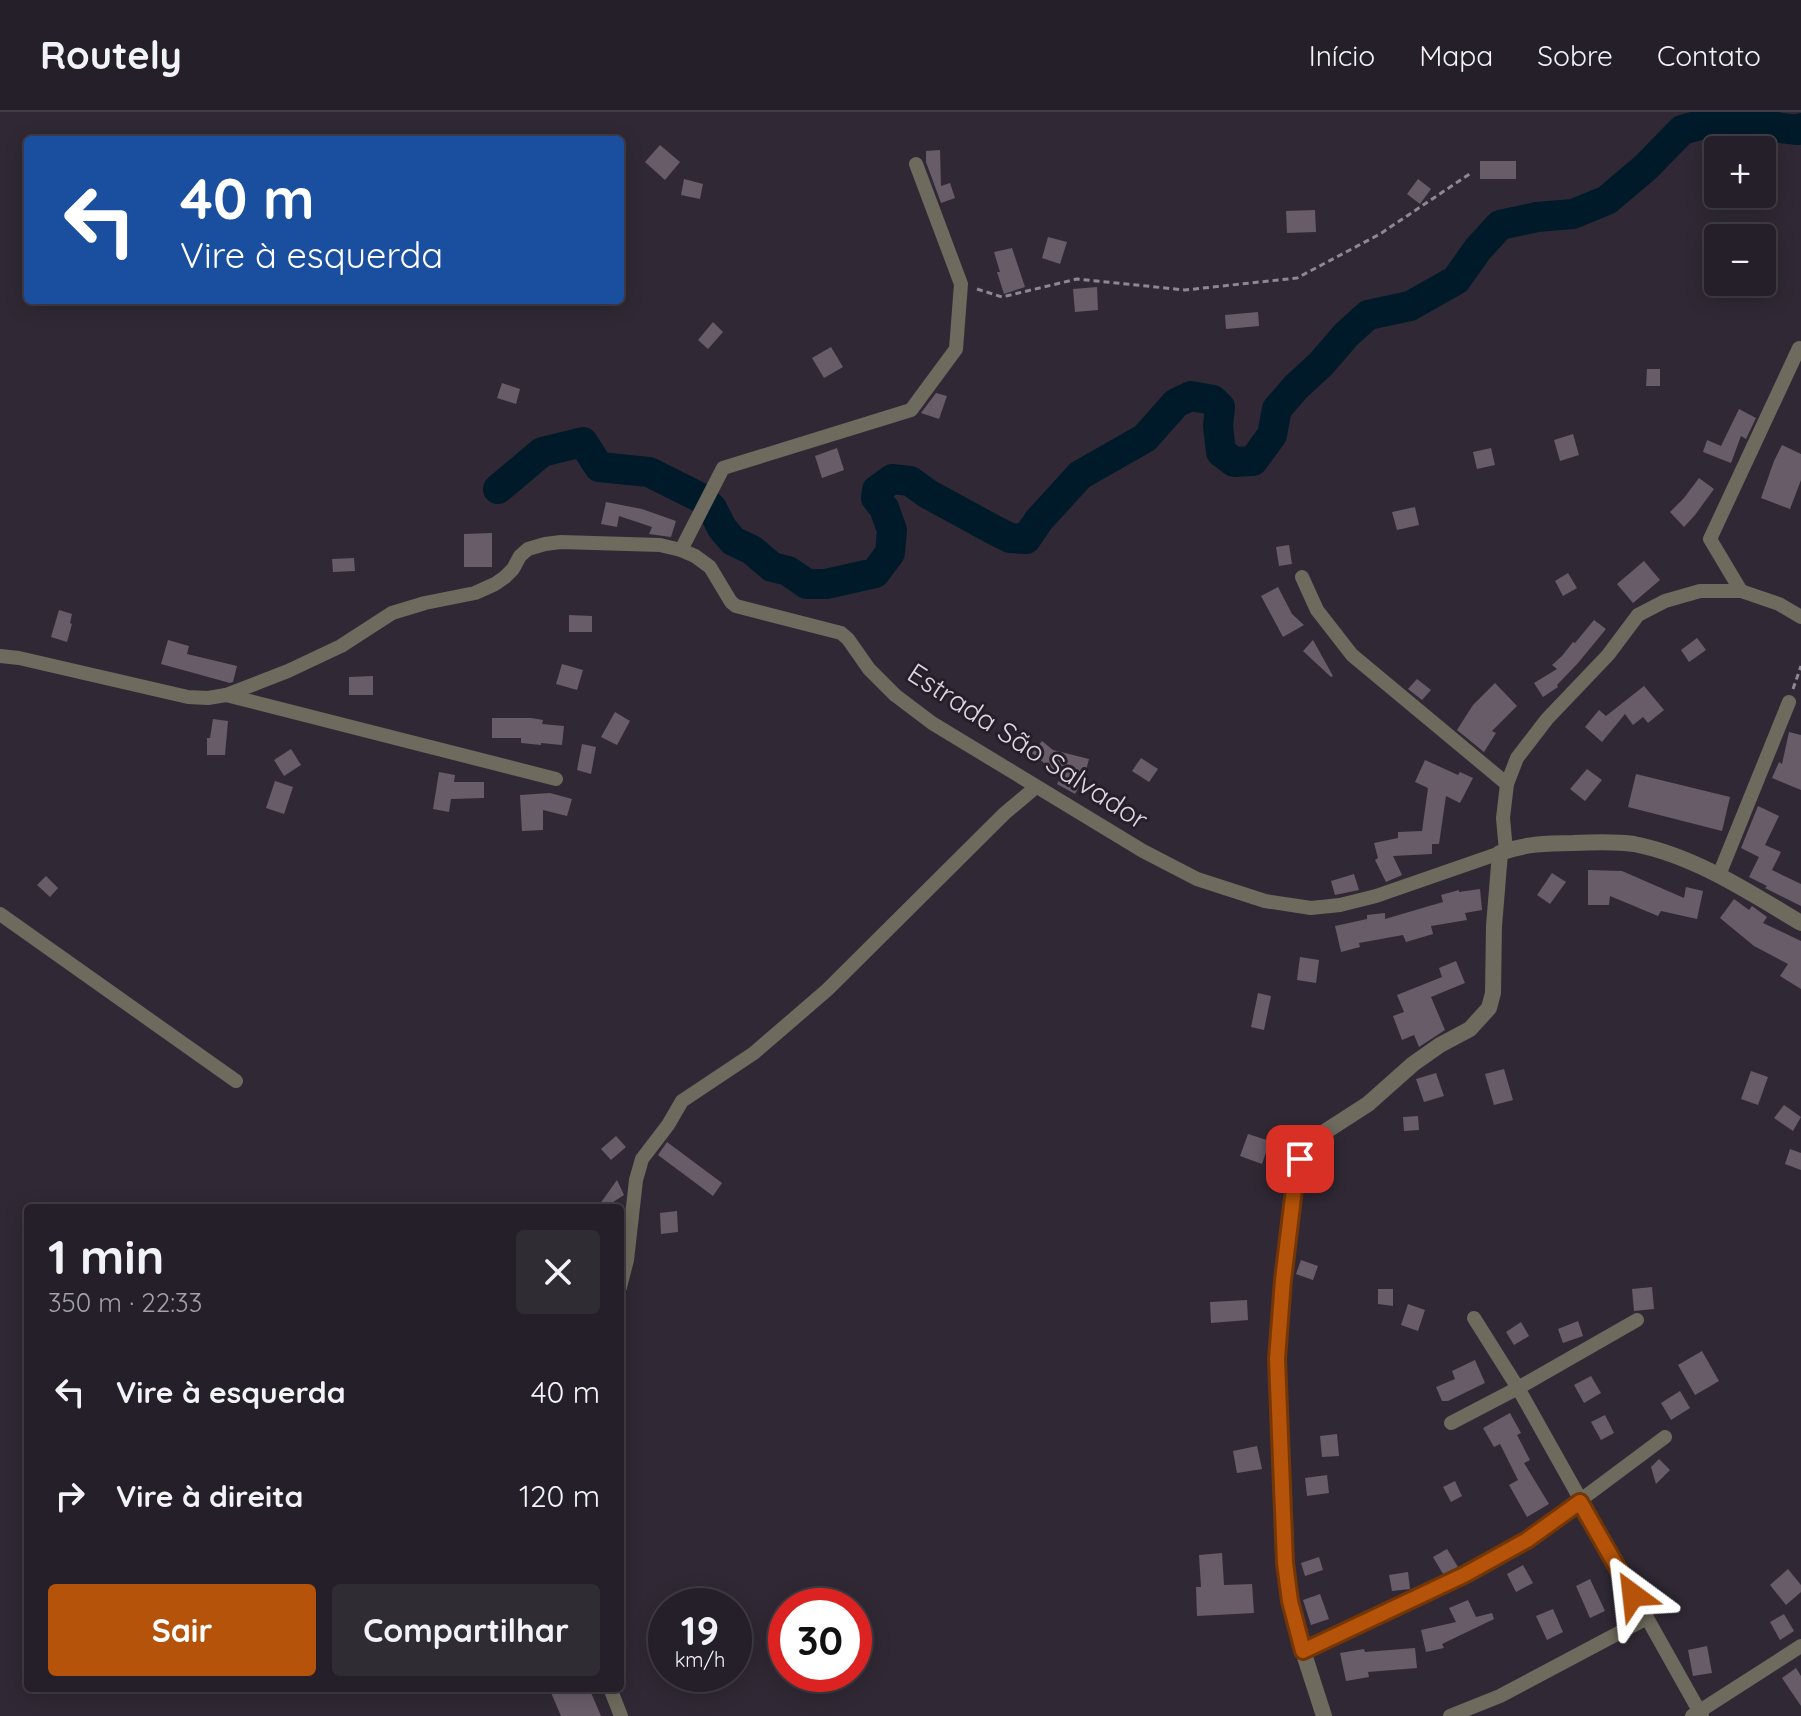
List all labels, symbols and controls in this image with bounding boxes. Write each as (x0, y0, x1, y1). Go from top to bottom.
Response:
text: Routely (40, 31, 182, 79)
text: Início (1309, 38, 1375, 73)
text: Mapa (1419, 38, 1493, 73)
text: Sobre (1537, 38, 1613, 73)
text: Contato (1657, 38, 1761, 73)
map controls (1704, 136, 1776, 296)
button: + (1704, 136, 1776, 208)
text: 40 m (180, 163, 315, 233)
icon: left (48, 168, 152, 272)
button: − (1704, 224, 1776, 296)
text: Vire à esquerda (180, 232, 443, 277)
street label: Estrada São Salvador (901, 655, 1155, 837)
pin (1266, 1125, 1334, 1193)
icon: arrive (1278, 1137, 1322, 1181)
text: 1 min (48, 1226, 164, 1286)
button: close (516, 1230, 600, 1314)
text: 350 m · 22:33 (48, 1286, 202, 1319)
icon: left (48, 1370, 92, 1414)
text: Vire à esquerda (116, 1373, 345, 1411)
text: 40 m (531, 1373, 600, 1411)
icon: right (48, 1474, 92, 1518)
text: Vire à direita (116, 1477, 303, 1515)
text: 120 m (519, 1477, 600, 1515)
position arrow (1591, 1553, 1675, 1637)
button: Sair (48, 1584, 316, 1676)
button: Compartilhar (332, 1584, 600, 1676)
speed limit sign: 30 (768, 1588, 872, 1692)
text: 19 (681, 1605, 719, 1655)
text: km/h (675, 1647, 725, 1672)

